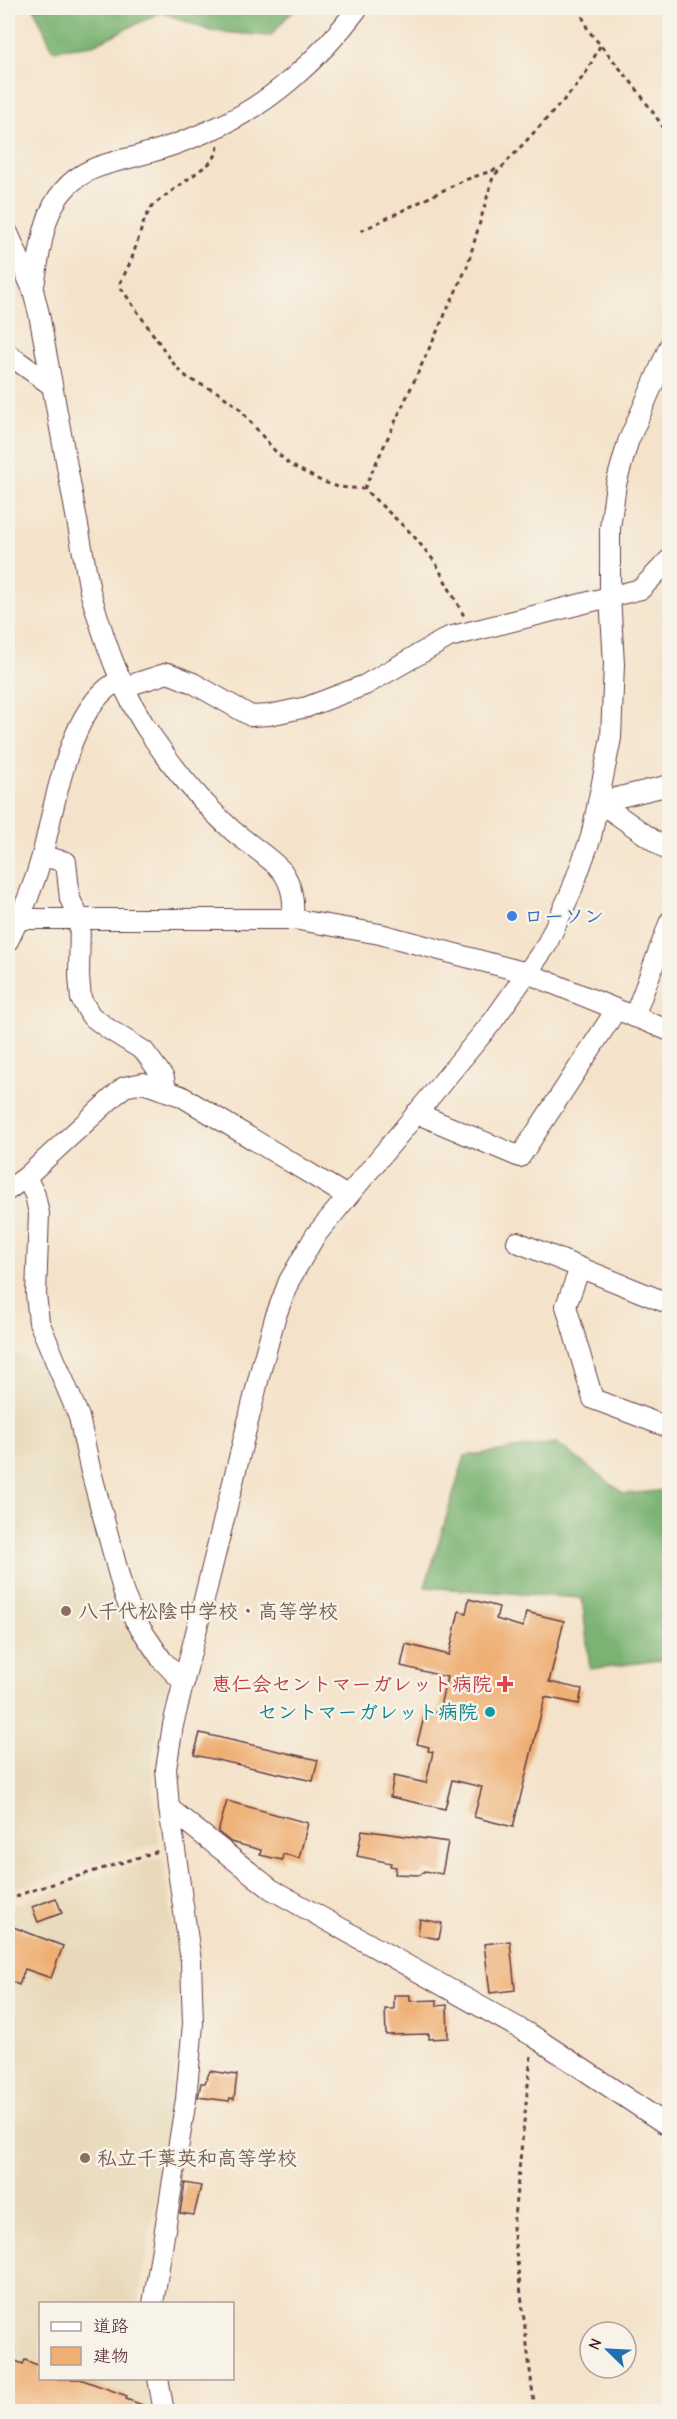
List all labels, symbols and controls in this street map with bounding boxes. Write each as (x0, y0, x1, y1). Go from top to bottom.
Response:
place label: ローソン (524, 905, 604, 928)
marker: ローソン (505, 909, 519, 923)
place label: 八千代松陰中学校・高等学校 (78, 1600, 338, 1623)
marker: 八千代松陰中学校・高等学校 (59, 1604, 73, 1618)
place label: 恵仁会セントマーガレット病院 (212, 1673, 492, 1696)
marker: 恵仁会セントマーガレット病院 (496, 1675, 514, 1693)
place label: セントマーガレット病院 (258, 1701, 478, 1724)
marker: セントマーガレット病院 (483, 1705, 497, 1719)
place label: 私立千葉英和高等学校 (97, 2147, 297, 2170)
marker: 私立千葉英和高等学校 (78, 2151, 92, 2165)
legend (39, 2302, 234, 2380)
text: 道路 (93, 2316, 129, 2337)
north arrow (578, 2320, 638, 2380)
text: N (585, 2336, 606, 2353)
text: 建物 (93, 2346, 129, 2367)

